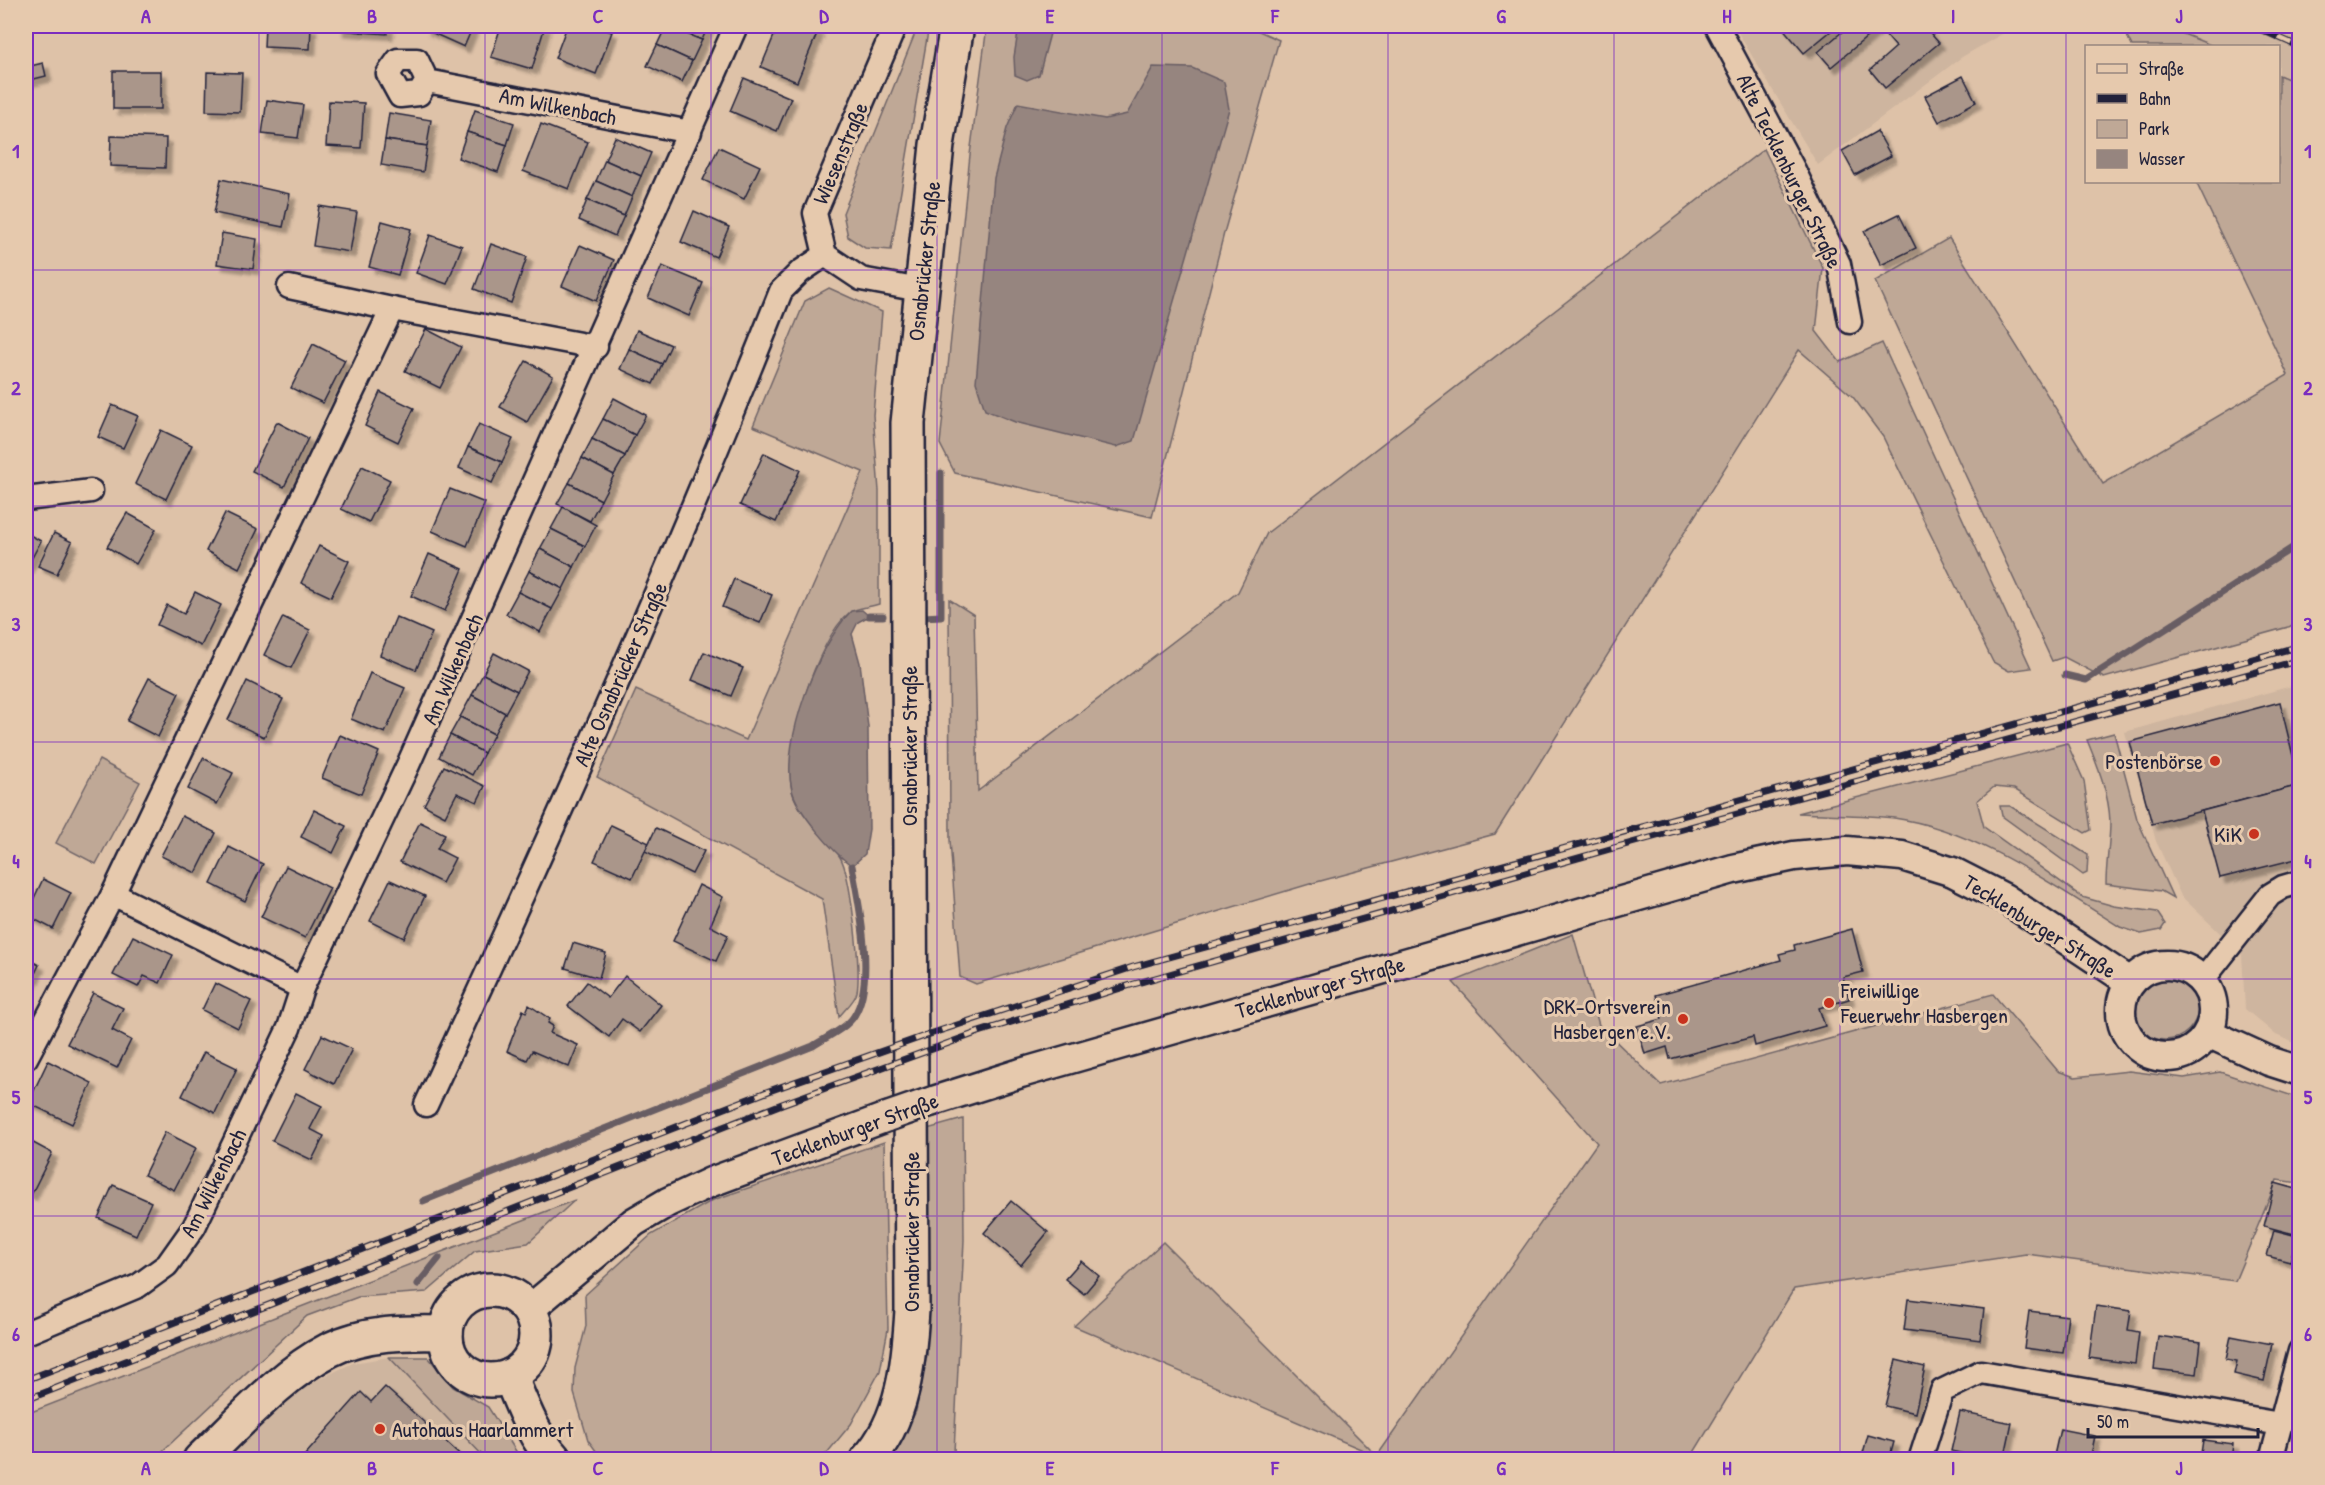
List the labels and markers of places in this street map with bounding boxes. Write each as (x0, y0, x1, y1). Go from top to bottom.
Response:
place label: Postenbörse (2105, 746, 2203, 776)
marker: Postenbörse (2208, 754, 2222, 768)
place label: KiK (2214, 819, 2242, 849)
marker: KiK (2247, 827, 2261, 841)
place label: Freiwillige Feuerwehr Hasbergen (1840, 975, 2008, 1030)
place label: DRK-Ortsverein Hasbergen e.V. (1544, 991, 1671, 1046)
marker: Freiwillige Feuerwehr Hasbergen (1822, 996, 1836, 1010)
marker: DRK-Ortsverein Hasbergen e.V. (1676, 1012, 1690, 1026)
place label: Autohaus Haarlammert (392, 1414, 574, 1444)
marker: Autohaus Haarlammert (373, 1422, 387, 1436)

